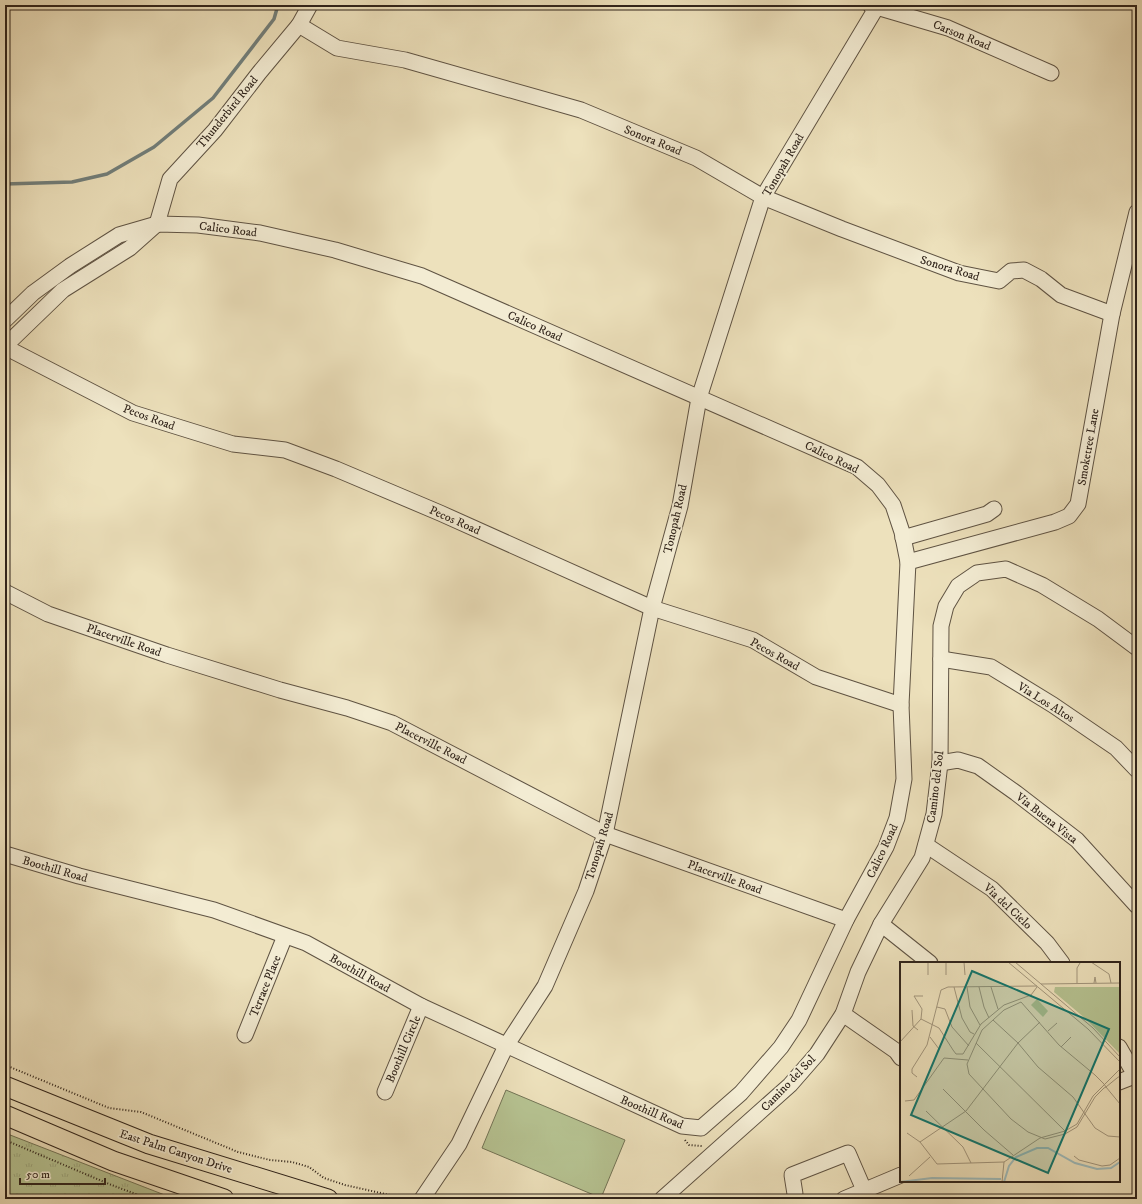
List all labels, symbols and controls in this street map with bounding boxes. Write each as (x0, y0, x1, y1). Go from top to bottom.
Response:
street label: Carson Road (931, 17, 993, 54)
street label: Thunderbird Road (193, 73, 261, 152)
street label: Sonora Road (622, 122, 684, 159)
street label: Tonopah Road (759, 131, 808, 200)
street label: Calico Road (198, 219, 258, 240)
street label: Sonora Road (918, 252, 981, 285)
street label: Calico Road (505, 308, 564, 345)
street label: Pecos Road (121, 401, 177, 434)
street label: Smoketree Lane (1074, 408, 1103, 487)
street label: Calico Road (802, 438, 861, 477)
street label: Tonopah Road (660, 483, 691, 555)
street label: Pecos Road (427, 503, 483, 538)
street label: Placerville Road (84, 621, 163, 660)
street label: Pecos Road (747, 635, 802, 674)
street label: Via Los Altos (1014, 679, 1077, 726)
street label: Placerville Road (392, 719, 469, 768)
street label: Camino del Sol (924, 750, 947, 824)
street label: Via Buena Vista (1012, 789, 1081, 848)
street label: Tonopah Road (582, 810, 617, 882)
street label: Calico Road (863, 822, 902, 881)
street label: Boothill Road (21, 853, 89, 886)
street label: Placerville Road (685, 857, 764, 898)
street label: Via del Cielo (980, 879, 1035, 933)
street label: Boothill Road (327, 951, 393, 996)
street label: Terrace Place (246, 953, 285, 1019)
inset map (900, 962, 1120, 1182)
street label: Boothill Circle (383, 1013, 424, 1085)
street label: Camino del Sol (758, 1052, 819, 1115)
street label: Boothill Road (618, 1092, 686, 1132)
street label: East Palm Canyon Drive (118, 1126, 234, 1177)
scale bar (20, 1160, 105, 1186)
text: 50 m (26, 1167, 50, 1182)

